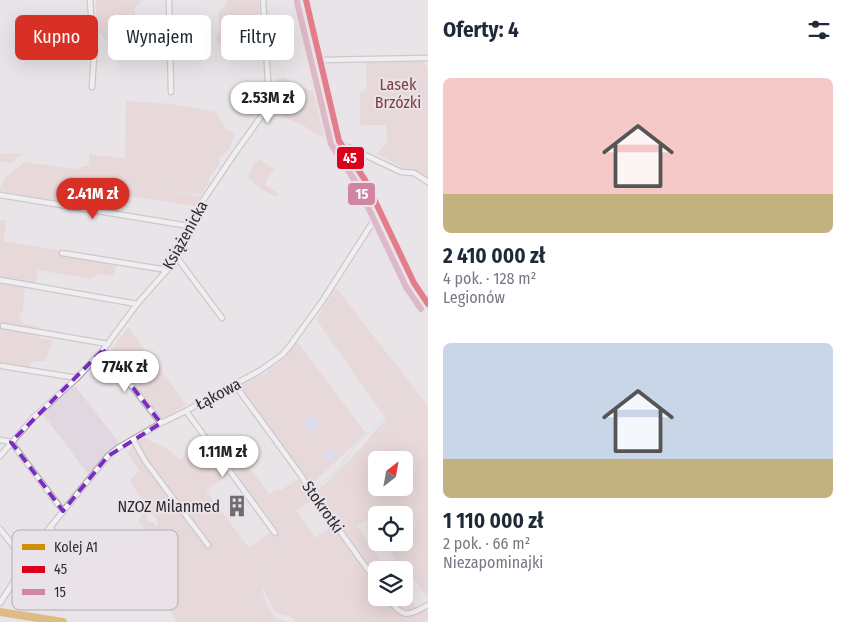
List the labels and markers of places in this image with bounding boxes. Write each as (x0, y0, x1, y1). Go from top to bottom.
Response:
pin: 2.53M zł (216, 82, 320, 124)
pin: 2.41M zł (41, 178, 145, 220)
pin: 774K zł (79, 350, 171, 393)
pin: 1.11M zł (171, 436, 275, 478)
building icon: NZOZ Milanmed (224, 493, 250, 519)
place label: NZOZ Milanmed (118, 497, 220, 516)

